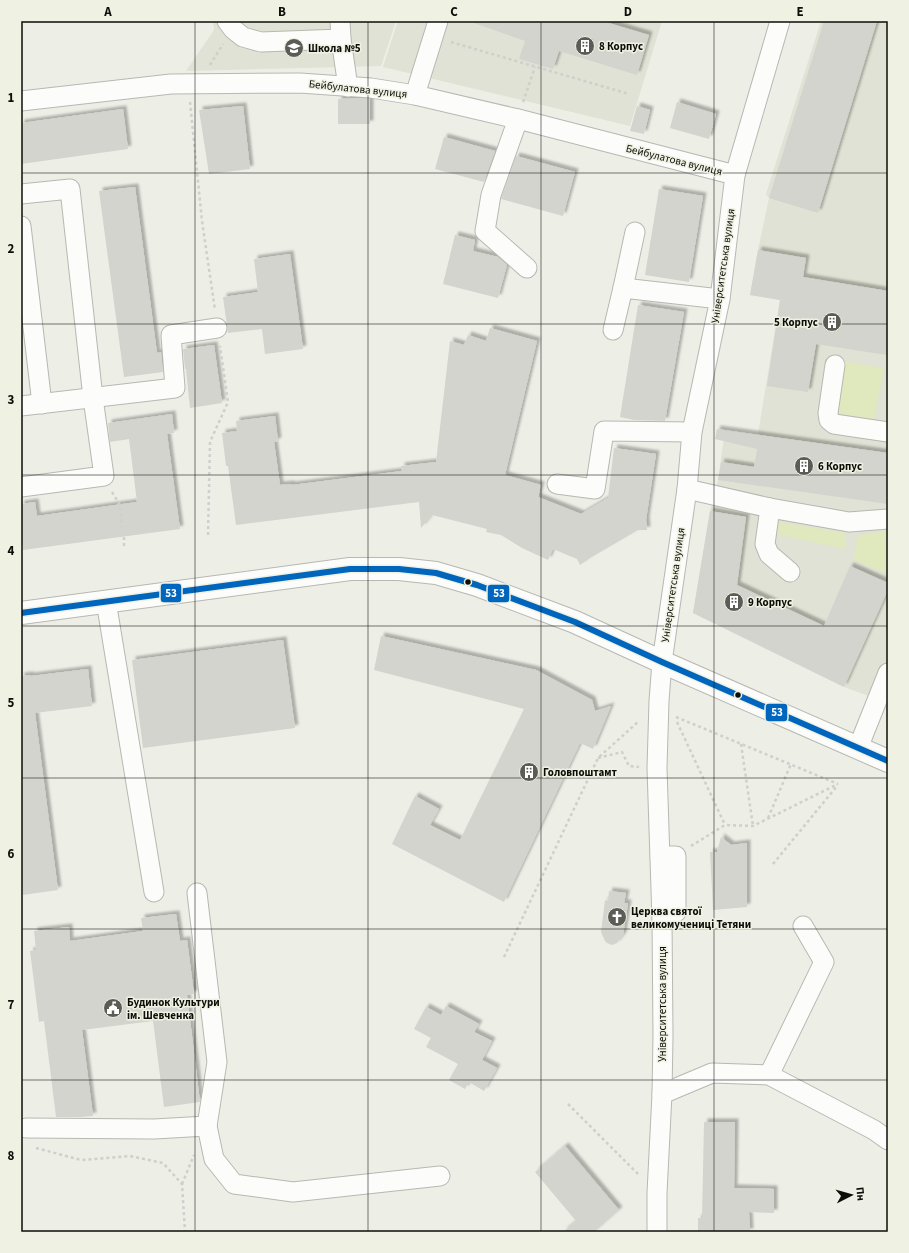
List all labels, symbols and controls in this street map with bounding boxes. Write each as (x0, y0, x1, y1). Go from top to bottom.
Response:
text: A (103, 3, 112, 21)
text: B (278, 3, 286, 21)
text: C (450, 3, 458, 21)
text: D (624, 3, 632, 21)
text: E (796, 3, 804, 21)
building icon: 8 Корпус (574, 35, 596, 57)
school or university icon: Школа №5 (283, 37, 305, 59)
place label: 8 Корпус (599, 39, 643, 54)
place label: Школа №5 (308, 41, 361, 56)
street label: Бейбулатова вулиця (308, 76, 408, 102)
text: 1 (8, 89, 15, 107)
street label: Бейбулатова вулиця (624, 141, 724, 179)
street label: Університетська вулиця (708, 208, 738, 324)
text: 2 (8, 240, 15, 258)
building icon: 5 Корпус (821, 311, 843, 333)
place label: 5 Корпус (774, 315, 818, 330)
text: 3 (8, 391, 15, 409)
building icon: 6 Корпус (793, 455, 815, 477)
place label: 6 Корпус (818, 459, 862, 474)
street label: Університетська вулиця (658, 527, 688, 643)
text: 4 (8, 542, 15, 560)
unlabelled marker (463, 577, 473, 587)
line badge: 53 (160, 583, 182, 603)
line badge: 53 (487, 584, 510, 603)
text: 53 (165, 586, 177, 601)
text: 53 (493, 586, 505, 601)
building icon: 9 Корпус (723, 591, 745, 613)
place label: 9 Корпус (748, 595, 792, 610)
unlabelled marker (733, 690, 743, 700)
text: 5 (8, 694, 15, 712)
line badge: 53 (765, 703, 788, 722)
text: 53 (771, 705, 783, 720)
building icon: Головпоштамт (518, 761, 540, 783)
place label: Головпоштамт (543, 765, 618, 780)
text: 6 (8, 845, 15, 863)
place label: Церква святої великомучениці Тетяни (631, 904, 751, 932)
church icon: Церква святої великомучениці Тетяни (606, 906, 628, 928)
street label: Університетська вулиця (655, 946, 670, 1062)
place label: Будинок Культури ім. Шевченка (127, 995, 220, 1023)
text: 7 (8, 996, 15, 1014)
public building icon: Будинок Культури ім. Шевченка (102, 997, 124, 1019)
text: 8 (8, 1147, 15, 1165)
north arrow (831, 1175, 871, 1215)
text: Пн (852, 1186, 869, 1202)

